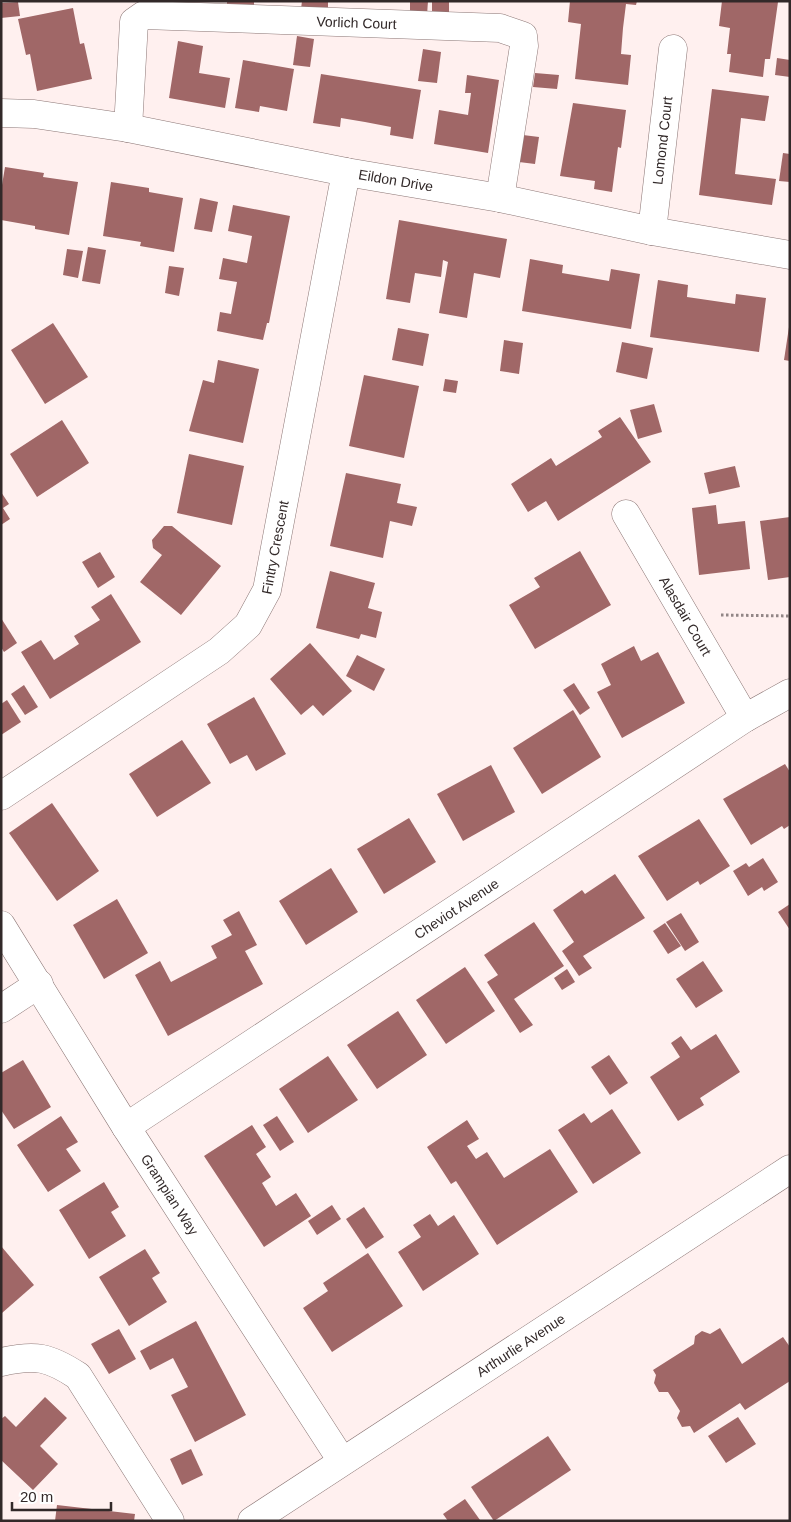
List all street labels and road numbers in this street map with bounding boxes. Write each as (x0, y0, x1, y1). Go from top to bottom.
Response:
street label: Vorlich Court (316, 13, 397, 32)
street label: Lomond Court (649, 95, 675, 186)
street label: Eildon Drive (357, 166, 435, 195)
street label: Fintry Crescent (258, 499, 292, 596)
street label: Alasdair Court (656, 574, 715, 658)
street label: Cheviot Avenue (411, 875, 502, 942)
street label: Grampian Way (138, 1151, 202, 1238)
street label: Arthurlie Avenue (473, 1310, 568, 1380)

